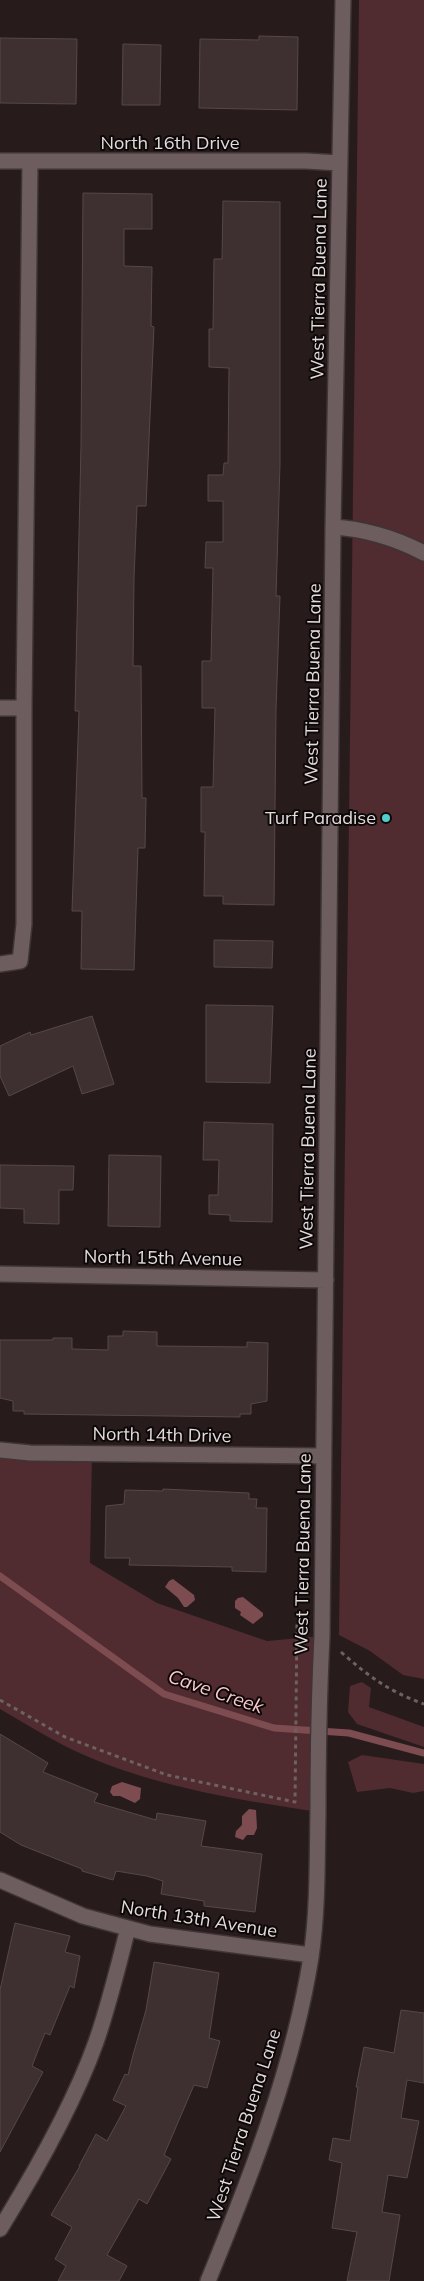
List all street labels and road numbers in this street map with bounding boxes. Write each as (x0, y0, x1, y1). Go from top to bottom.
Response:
street label: North 16th Drive (101, 131, 239, 154)
street label: West Tierra Buena Lane (305, 178, 332, 380)
street label: West Tierra Buena Lane (299, 583, 326, 785)
street label: West Tierra Buena Lane (294, 1048, 321, 1250)
street label: North 15th Avenue (84, 1245, 242, 1270)
street label: North 14th Drive (92, 1422, 232, 1447)
street label: West Tierra Buena Lane (289, 1453, 316, 1655)
street label: North 13th Avenue (119, 1895, 279, 1942)
street label: West Tierra Buena Lane (201, 2026, 286, 2224)

